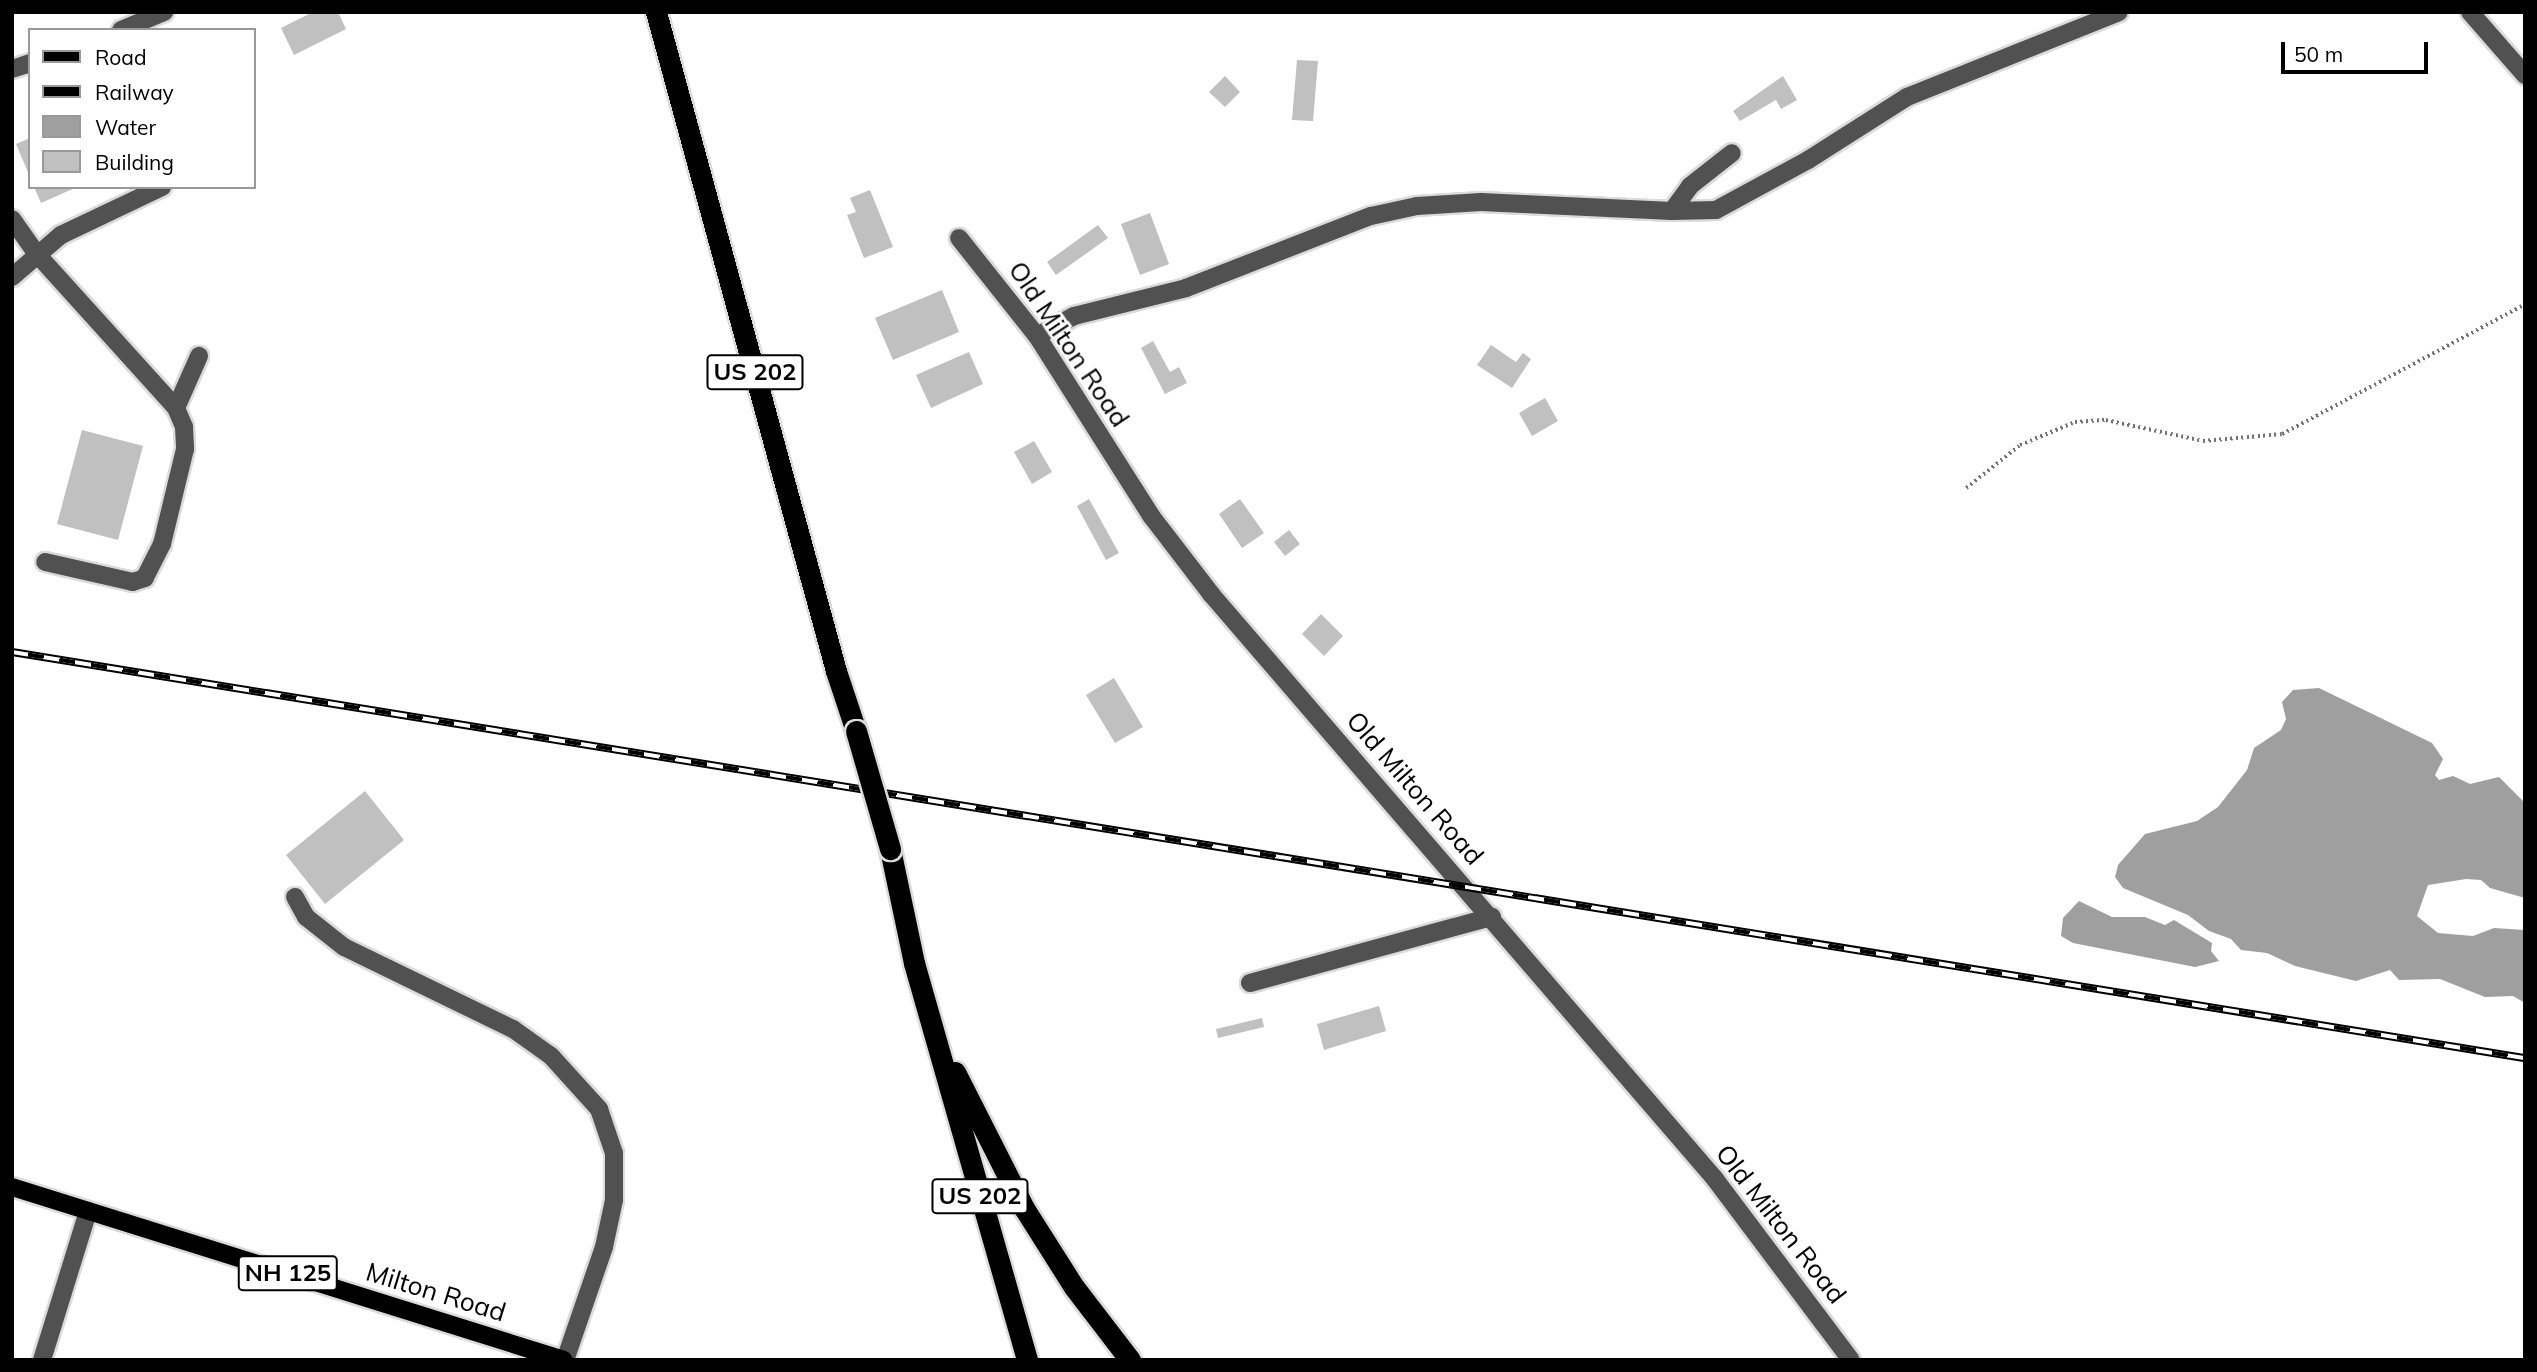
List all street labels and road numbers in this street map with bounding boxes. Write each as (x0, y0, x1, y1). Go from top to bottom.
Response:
street label: Old Milton Road (1002, 255, 1136, 433)
road number: US 202 (706, 352, 804, 393)
street label: Old Milton Road (1340, 705, 1490, 871)
street label: Old Milton Road (1709, 1138, 1853, 1310)
road number: US 202 (931, 1176, 1029, 1216)
road number: NH 125 (237, 1252, 339, 1294)
street label: Milton Road (362, 1256, 510, 1328)

